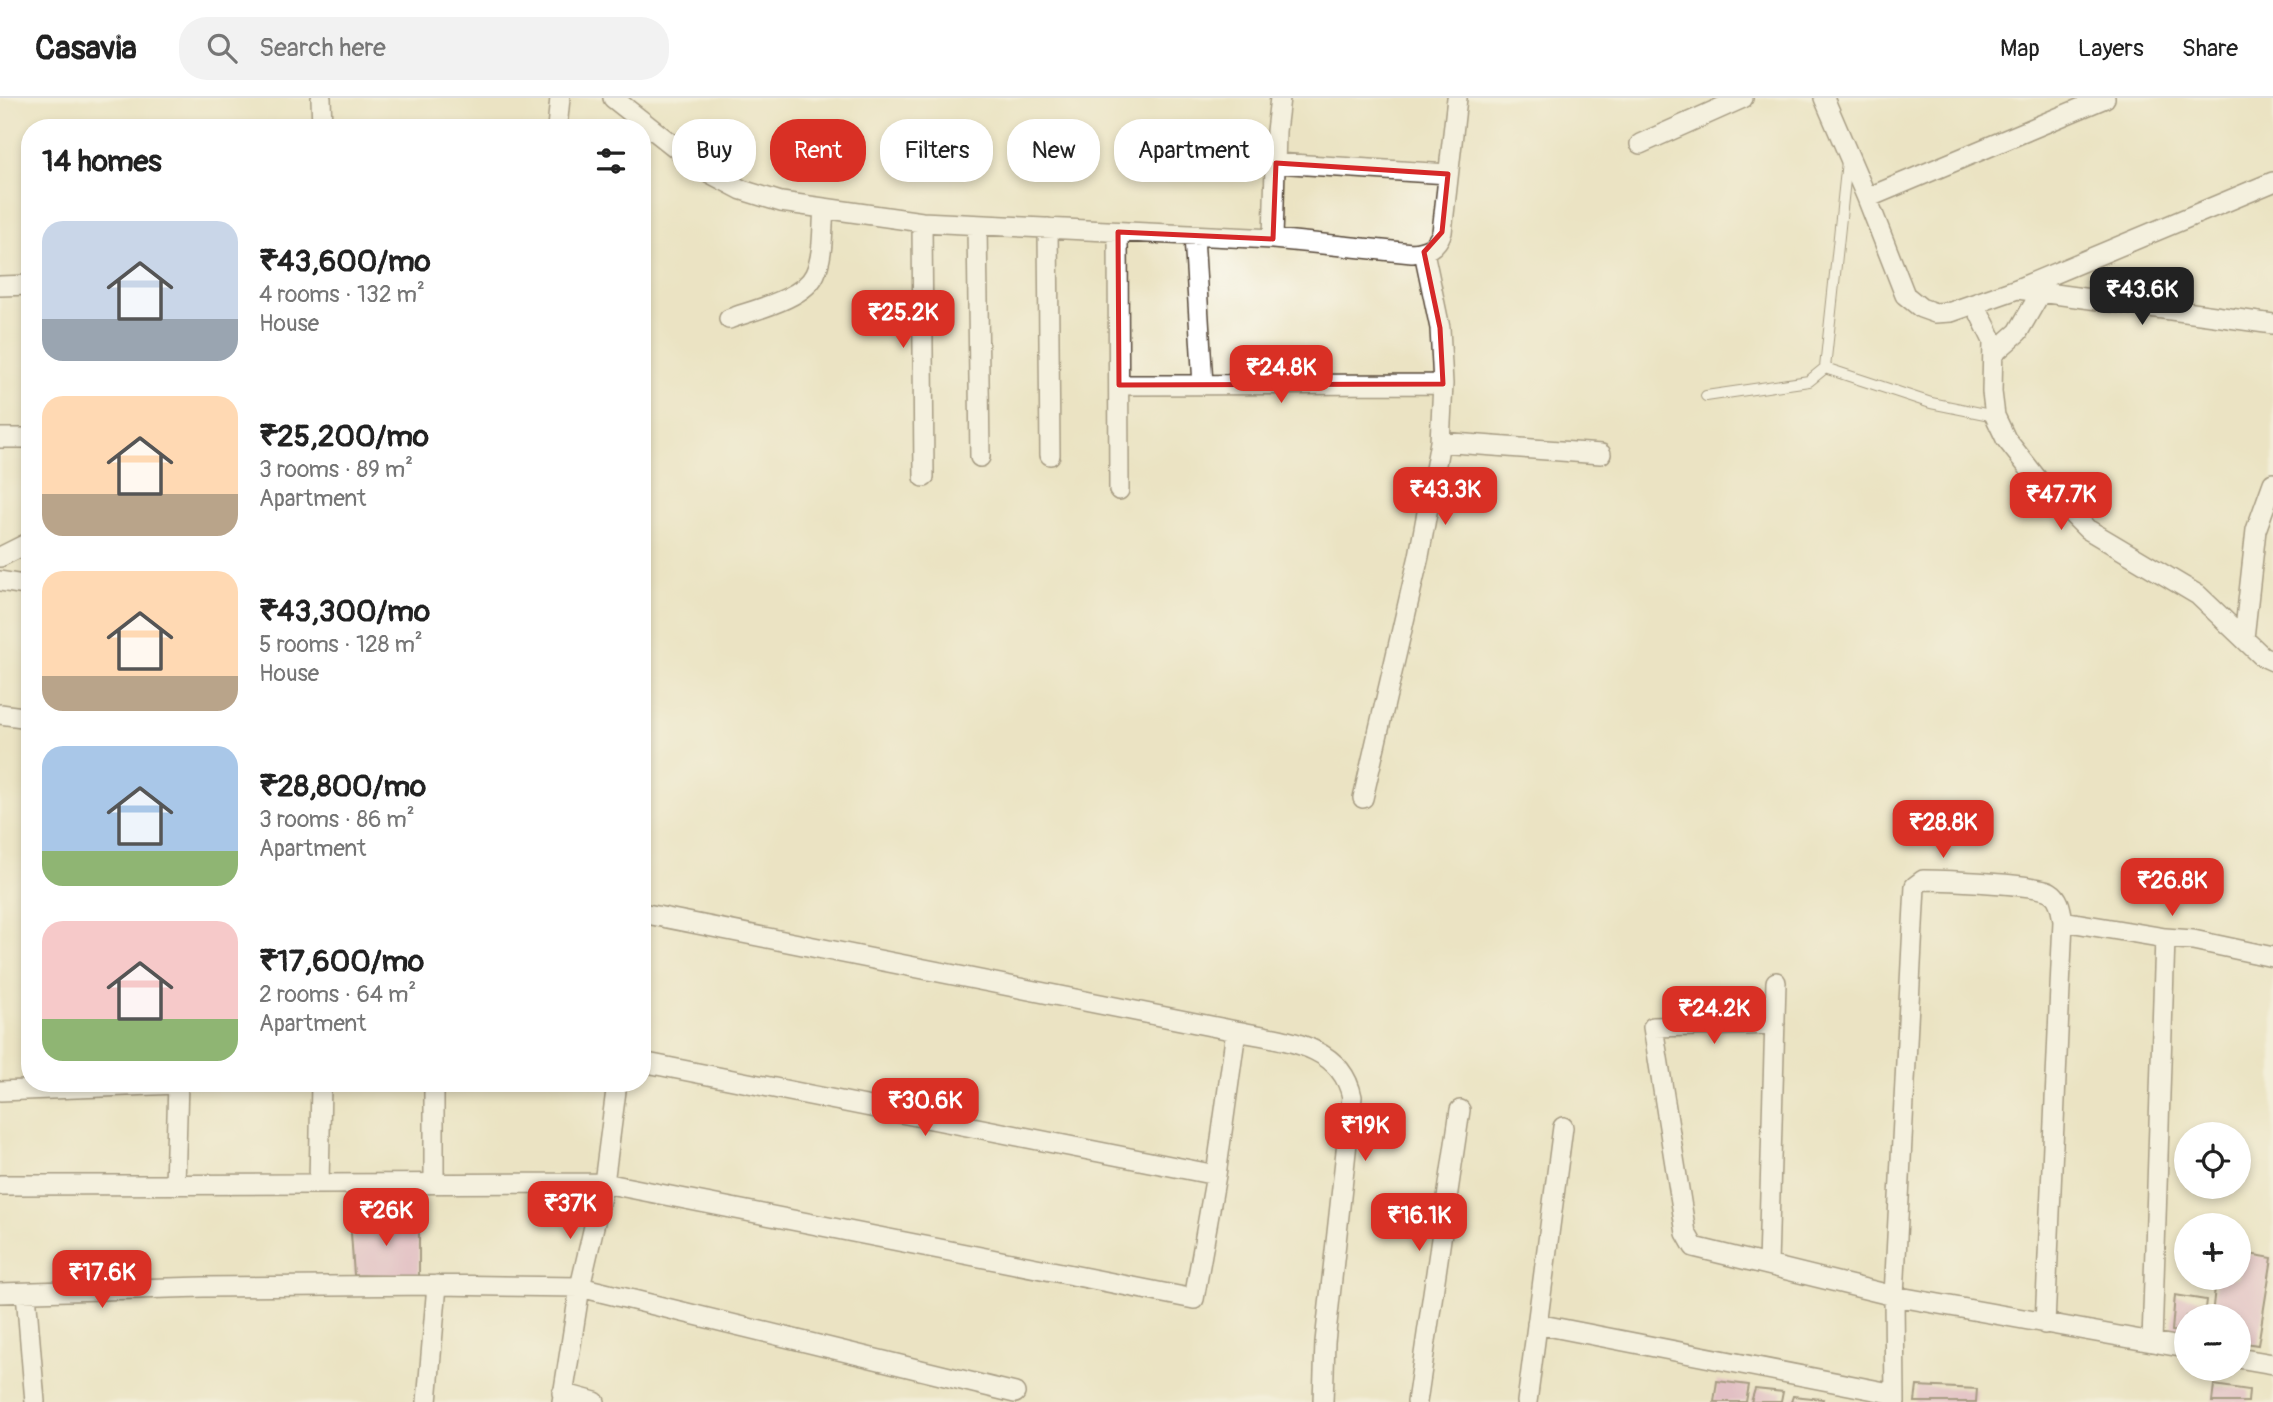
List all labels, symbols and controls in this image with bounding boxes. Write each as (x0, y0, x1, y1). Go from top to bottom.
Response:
search box (179, 17, 669, 80)
text: Casavia (35, 28, 137, 69)
icon: search (203, 29, 241, 67)
text: Search here (259, 32, 386, 64)
text: Map (2000, 34, 2040, 63)
text: Layers (2078, 34, 2144, 63)
text: Share (2182, 34, 2238, 63)
chip: Buy (672, 119, 756, 182)
chip: Rent (770, 119, 866, 182)
chip: Filters (880, 119, 993, 182)
chip: New (1007, 119, 1100, 182)
chip: Apartment (1114, 119, 1274, 182)
icon: filters (592, 142, 630, 180)
text: 14 homes (42, 143, 162, 180)
text: ₹43,600/mo (259, 243, 431, 280)
icon: home (98, 249, 182, 333)
pin: ₹43.6K (2085, 268, 2199, 327)
text: ₹43.6K (2106, 275, 2178, 304)
text: 4 rooms · 132 m² (259, 280, 425, 309)
pin: ₹25.2K (846, 290, 960, 350)
text: ₹25.2K (868, 298, 938, 327)
text: House (259, 309, 319, 338)
pin: ₹24.8K (1224, 345, 1338, 405)
text: ₹24.8K (1246, 353, 1316, 382)
text: ₹25,200/mo (259, 418, 429, 455)
icon: home (98, 424, 182, 508)
text: 3 rooms · 89 m² (259, 455, 413, 484)
pin: ₹43.3K (1388, 468, 1502, 527)
pin: ₹47.7K (2004, 472, 2118, 532)
text: ₹43.3K (1409, 475, 1481, 504)
text: ₹47.7K (2026, 480, 2096, 509)
text: Apartment (259, 484, 366, 513)
text: ₹43,300/mo (259, 593, 430, 630)
icon: home (98, 599, 182, 683)
text: 5 rooms · 128 m² (259, 630, 423, 659)
text: House (259, 659, 319, 688)
text: ₹28,800/mo (259, 768, 426, 805)
icon: home (98, 774, 182, 858)
pin: ₹28.8K (1886, 800, 2000, 860)
text: 3 rooms · 86 m² (259, 805, 415, 834)
text: ₹28.8K (1909, 808, 1977, 837)
text: Apartment (259, 834, 366, 863)
pin: ₹26.8K (2115, 858, 2229, 918)
text: ₹26.8K (2137, 866, 2207, 895)
text: ₹17,600/mo (259, 943, 424, 980)
icon: home (98, 949, 182, 1033)
text: 2 rooms · 64 m² (259, 980, 416, 1009)
pin: ₹24.2K (1657, 986, 1771, 1046)
text: ₹24.2K (1678, 994, 1750, 1023)
text: Apartment (259, 1009, 366, 1038)
pin: ₹30.6K (868, 1079, 982, 1138)
text: ₹30.6K (888, 1086, 962, 1115)
pin: ₹19K (1324, 1104, 1406, 1163)
text: ₹19K (1341, 1111, 1389, 1140)
map controls (2174, 1122, 2251, 1381)
button: locate (2174, 1122, 2251, 1199)
pin: ₹37K (529, 1182, 611, 1241)
pin: ₹26K (345, 1188, 427, 1248)
text: ₹37K (544, 1189, 596, 1218)
pin: ₹16.1K (1362, 1194, 1476, 1253)
text: ₹26K (359, 1196, 413, 1225)
text: ₹16.1K (1387, 1201, 1451, 1230)
button: + (2174, 1213, 2251, 1290)
pin: ₹17.6K (45, 1250, 159, 1310)
text: ₹17.6K (68, 1258, 136, 1287)
button: − (2174, 1304, 2251, 1381)

